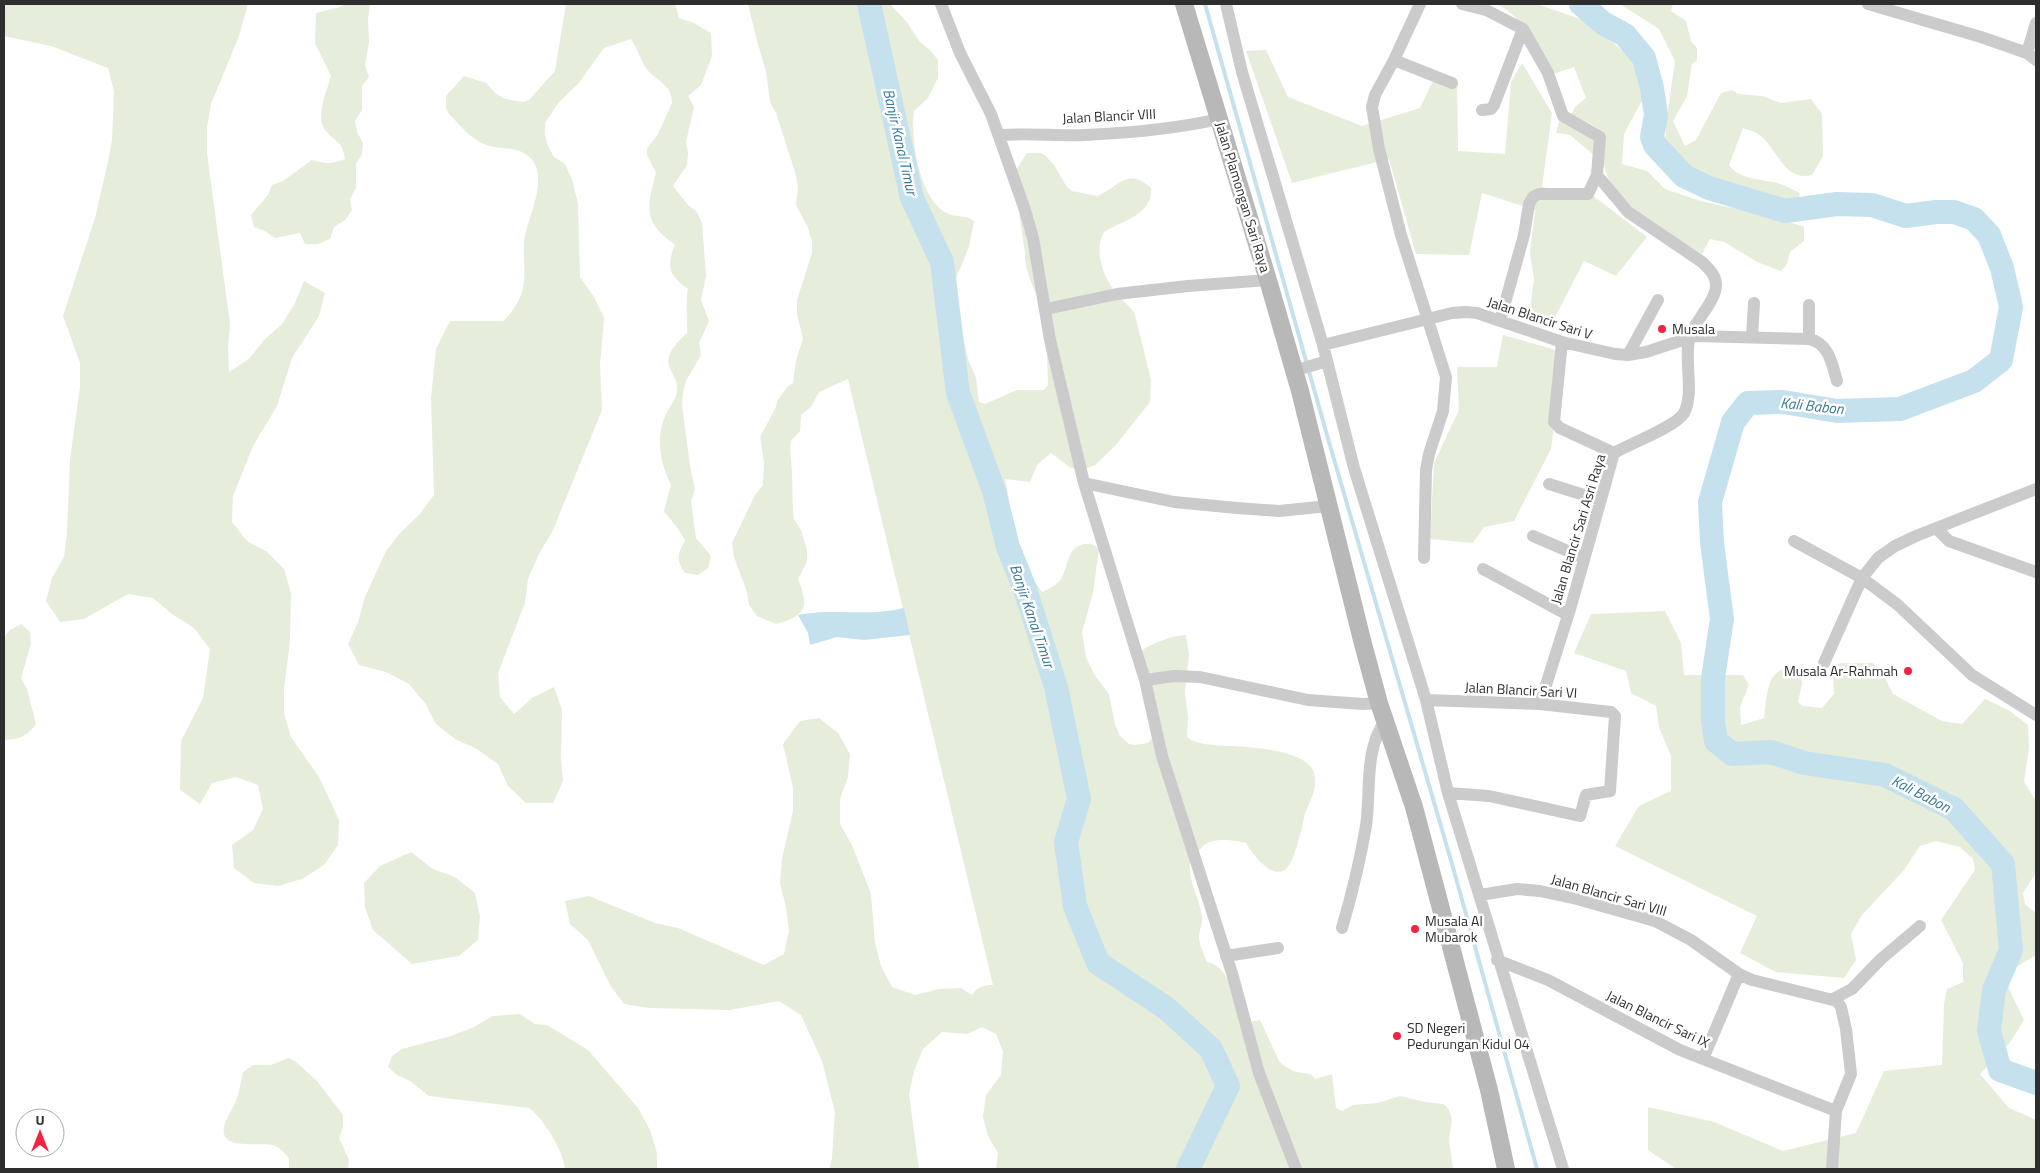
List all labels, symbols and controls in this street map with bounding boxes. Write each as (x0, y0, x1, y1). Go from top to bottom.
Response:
water label: Banjir Kanal Timur (877, 87, 924, 199)
street label: Jalan Blancir VIII (1062, 103, 1156, 128)
street label: Jalan Plamongan Sari Raya (1211, 119, 1276, 275)
street label: Jalan Blancir Sari V (1485, 291, 1595, 344)
place label: Musala (1672, 318, 1715, 339)
marker: Musala (1656, 323, 1668, 335)
water label: Kali Babon (1779, 391, 1845, 420)
street label: Jalan Blancir Sari Asri Raya (1545, 451, 1610, 607)
water label: Banjir Kanal Timur (1004, 561, 1062, 673)
place label: Musala Ar-Rahmah (1784, 660, 1898, 681)
marker: Musala Ar-Rahmah (1902, 665, 1914, 677)
street label: Jalan Blancir Sari VI (1464, 676, 1578, 703)
water label: Kali Babon (1888, 769, 1955, 818)
street label: Jalan Blancir Sari VIII (1549, 868, 1669, 921)
place label: Musala Al Mubarok (1425, 910, 1483, 947)
marker: Musala Al Mubarok (1409, 923, 1421, 935)
street label: Jalan Blancir Sari IX (1603, 985, 1713, 1053)
place label: SD Negeri Pedurungan Kidul 04 (1407, 1017, 1530, 1054)
marker: SD Negeri Pedurungan Kidul 04 (1391, 1030, 1403, 1042)
north arrow (15, 1108, 65, 1158)
text: U (35, 1109, 45, 1130)

